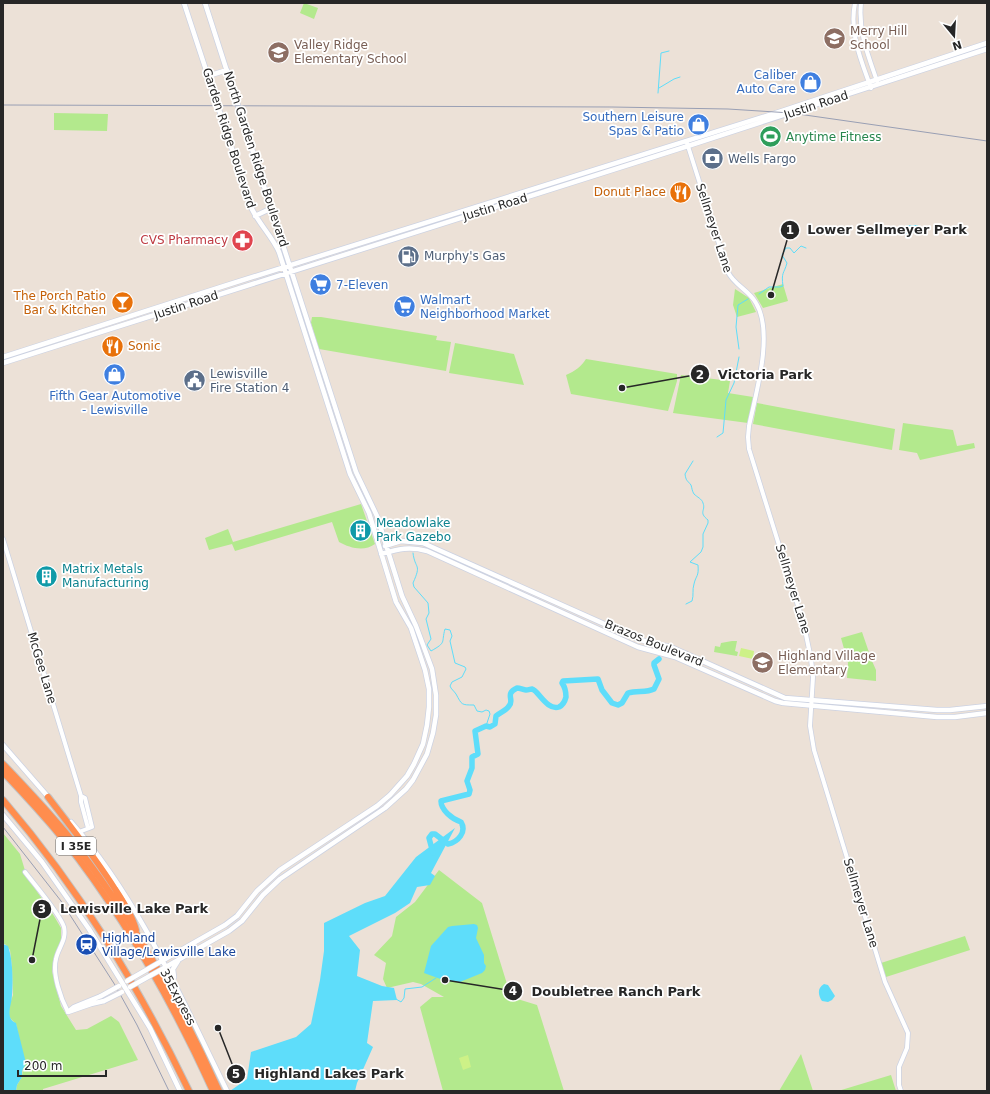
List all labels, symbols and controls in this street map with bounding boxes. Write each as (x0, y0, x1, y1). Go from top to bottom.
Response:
north arrow (934, 16, 974, 56)
place label: Merry Hill School (850, 24, 907, 52)
school or university icon: Merry Hill School (821, 25, 847, 51)
text: N (951, 37, 963, 53)
place label: Valley Ridge Elementary School (294, 38, 407, 66)
school or university icon: Valley Ridge Elementary School (266, 39, 292, 65)
street label: Garden Ridge Boulevard (200, 66, 258, 210)
place label: Caliber Auto Care (737, 68, 796, 96)
street label: North Garden Ridge Boulevard (221, 69, 291, 249)
shop icon: Caliber Auto Care (798, 69, 824, 95)
street label: Justin Road (781, 88, 850, 122)
place label: Southern Leisure Spas & Patio (582, 110, 684, 138)
shop icon: Southern Leisure Spas & Patio (686, 111, 712, 137)
sports icon: Anytime Fitness (757, 124, 783, 150)
place label: Anytime Fitness (786, 130, 881, 144)
bank icon: Wells Fargo (699, 146, 725, 172)
place label: Wells Fargo (728, 152, 796, 166)
restaurant icon: Donut Place (668, 179, 694, 205)
street label: Sellmeyer Lane (693, 182, 735, 274)
place label: Donut Place (594, 185, 666, 199)
street label: Justin Road (460, 191, 529, 224)
callout: Lower Sellmeyer Park (780, 217, 975, 242)
text: Lower Sellmeyer Park (807, 222, 967, 237)
text: 1 (786, 223, 794, 237)
pharmacy icon: CVS Pharmacy (230, 227, 256, 253)
place label: CVS Pharmacy (140, 233, 228, 247)
fuel station icon: Murphy's Gas (396, 243, 422, 269)
place label: Murphy's Gas (424, 249, 506, 263)
supermarket icon: 7-Eleven (308, 272, 334, 298)
place label: 7-Eleven (336, 278, 388, 292)
street label: Justin Road (151, 288, 220, 322)
place label: The Porch Patio Bar & Kitchen (13, 289, 106, 317)
bar icon: The Porch Patio Bar & Kitchen (109, 290, 135, 316)
place label: Walmart Neighborhood Market (420, 293, 550, 321)
supermarket icon: Walmart Neighborhood Market (391, 294, 417, 320)
restaurant icon: Sonic (99, 333, 125, 359)
place label: Sonic (128, 339, 161, 353)
shop icon: Fifth Gear Automotive - Lewisville (102, 362, 128, 388)
callout: Victoria Park (690, 362, 820, 387)
place label: Lewisville Fire Station 4 (210, 367, 289, 395)
text: Victoria Park (718, 367, 813, 382)
public building icon: Lewisville Fire Station 4 (182, 368, 208, 394)
text: 2 (696, 368, 704, 382)
place label: Fifth Gear Automotive - Lewisville (49, 389, 181, 417)
place label: Meadowlake Park Gazebo (376, 516, 451, 544)
building icon: Meadowlake Park Gazebo (348, 517, 374, 543)
street label: Sellmeyer Lane (773, 542, 813, 636)
place label: Matrix Metals Manufacturing (62, 562, 149, 590)
building icon: Matrix Metals Manufacturing (34, 563, 60, 589)
street label: Brazos Boulevard (603, 617, 705, 669)
street label: McGee Lane (25, 631, 59, 705)
place label: Highland Village Elementary (778, 649, 876, 677)
school or university icon: Highland Village Elementary (749, 650, 775, 676)
road number: I 35E (56, 837, 96, 855)
street label: Sellmeyer Lane (841, 856, 881, 950)
callout: Lewisville Lake Park (32, 896, 216, 921)
text: Lewisville Lake Park (60, 901, 208, 916)
text: 3 (38, 902, 46, 916)
place label: Highland Village/Lewisville Lake (102, 931, 236, 959)
station icon: Highland Village/Lewisville Lake (73, 932, 99, 958)
street label: 35Express (157, 966, 199, 1028)
callout: Doubletree Ranch Park (503, 978, 708, 1003)
text: 4 (509, 984, 517, 998)
text: Doubletree Ranch Park (532, 984, 701, 999)
scale bar (18, 1052, 106, 1078)
text: 200 m (24, 1059, 62, 1073)
callout: Highland Lakes Park (226, 1061, 412, 1086)
text: Highland Lakes Park (254, 1066, 404, 1081)
text: 5 (232, 1067, 240, 1081)

